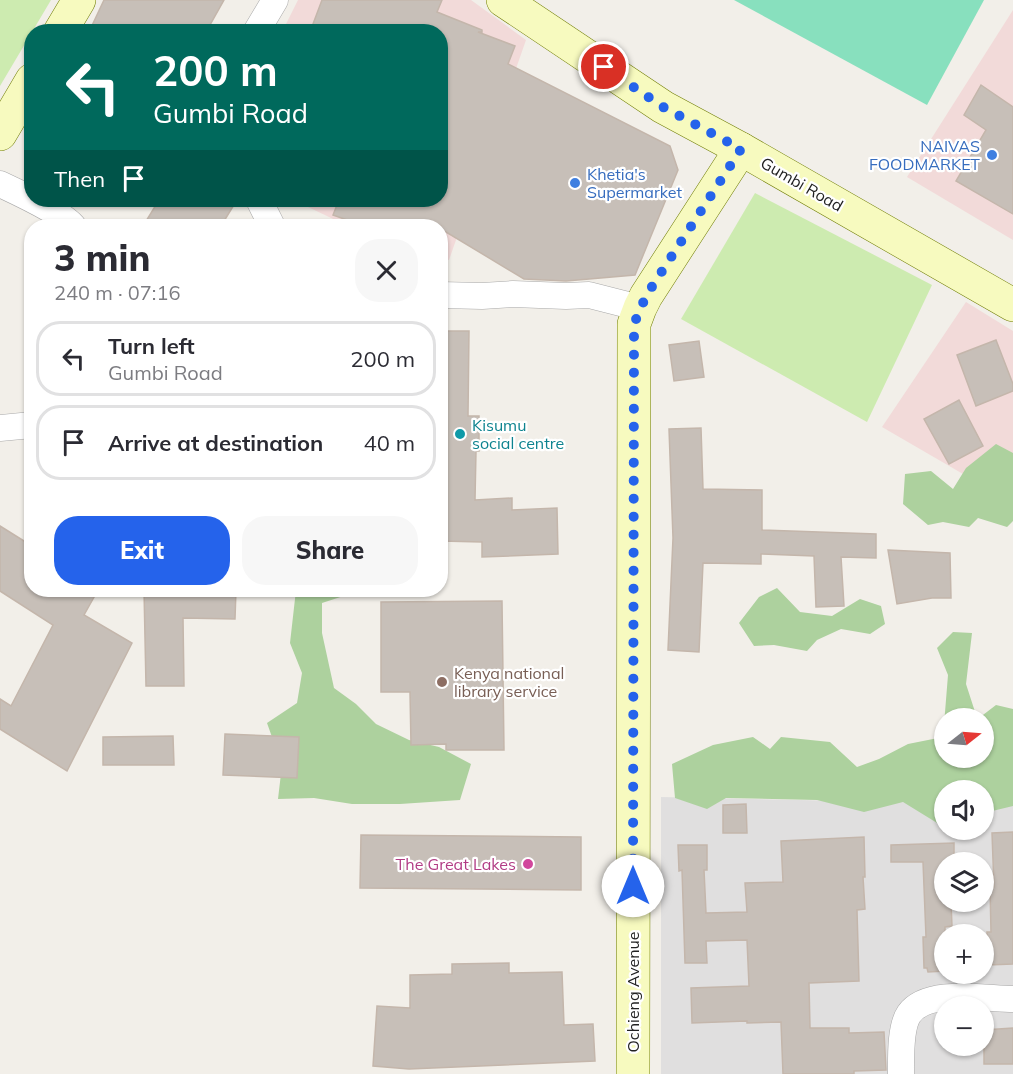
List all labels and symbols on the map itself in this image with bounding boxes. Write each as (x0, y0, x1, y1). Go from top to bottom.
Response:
pin (578, 41, 629, 92)
place label: NAIVAS FOODMARKET (869, 136, 980, 174)
marker: NAIVAS FOODMARKET (985, 148, 999, 162)
street label: Gumbi Road (757, 152, 847, 216)
place label: Khetia's Supermarket (587, 164, 683, 202)
marker: Khetia's Supermarket (568, 176, 582, 190)
place label: Kisumu social centre (472, 415, 564, 453)
marker: Kisumu social centre (453, 427, 467, 441)
place label: Kenya national library service (454, 663, 564, 701)
marker: Kenya national library service (435, 675, 449, 689)
north arrow (934, 708, 994, 768)
place label: The Great Lakes (396, 854, 516, 874)
position arrow (601, 854, 665, 918)
marker: The Great Lakes (521, 857, 535, 871)
street label: Ochieng Avenue (623, 931, 643, 1053)

